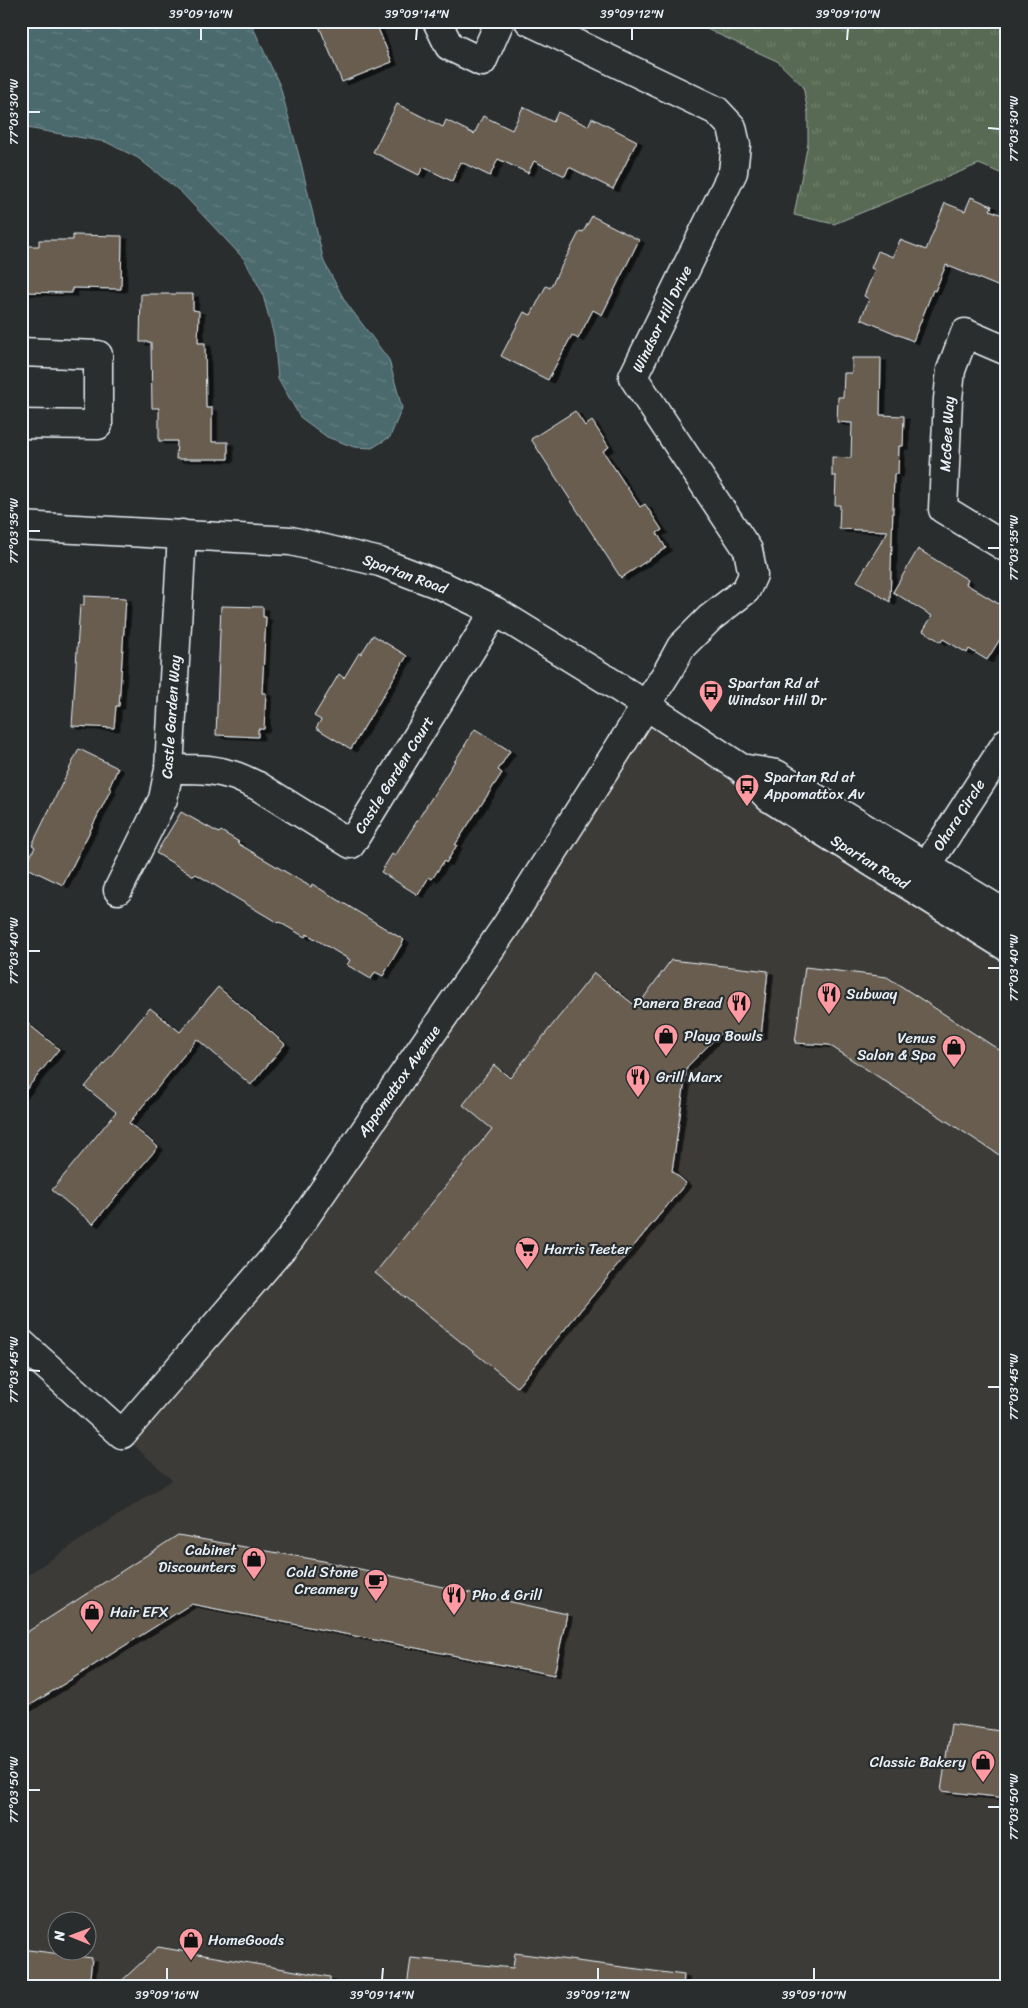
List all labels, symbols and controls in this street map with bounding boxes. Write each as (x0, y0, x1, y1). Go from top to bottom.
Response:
text: 39°09'16"N (169, 3, 234, 25)
text: 39°09'14"N (385, 3, 450, 25)
text: 39°09'12"N (600, 3, 665, 25)
text: 39°09'10"N (816, 3, 881, 25)
text: 77°03'30"W (3, 78, 25, 145)
text: 77°03'30"W (1003, 95, 1025, 162)
street label: Windsor Hill Drive (625, 261, 699, 377)
street label: McGee Way (932, 395, 962, 472)
text: 77°03'35"W (3, 497, 25, 564)
text: 77°03'35"W (1003, 514, 1025, 581)
street label: Spartan Road (359, 547, 452, 602)
street label: Castle Garden Way (154, 654, 188, 780)
place label: Spartan Rd at Windsor Hill Dr (728, 670, 827, 713)
bus stop icon: Spartan Rd at Windsor Hill Dr (698, 679, 724, 713)
street label: Castle Garden Court (347, 711, 441, 839)
place label: Spartan Rd at Appomattox Av (763, 764, 866, 807)
bus stop icon: Spartan Rd at Appomattox Av (734, 773, 760, 807)
street label: Ohara Circle (926, 773, 992, 856)
street label: Spartan Road (826, 828, 915, 897)
text: 77°03'40"W (3, 917, 25, 984)
text: 77°03'40"W (1003, 934, 1025, 1001)
restaurant icon: Subway (816, 981, 842, 1015)
place label: Subway (846, 981, 898, 1007)
place label: Panera Bread (633, 990, 723, 1016)
restaurant icon: Panera Bread (726, 990, 752, 1024)
street label: Appomattox Avenue (350, 1020, 447, 1143)
shop icon: Playa Bowls (653, 1023, 679, 1057)
place label: Playa Bowls (684, 1023, 763, 1049)
place label: Venus Salon & Spa (857, 1025, 936, 1068)
shop icon: Venus Salon & Spa (941, 1034, 967, 1068)
restaurant icon: Grill Marx (625, 1064, 651, 1098)
place label: Grill Marx (656, 1064, 723, 1090)
supermarket icon: Harris Teeter (514, 1236, 540, 1270)
place label: Harris Teeter (544, 1236, 632, 1262)
text: 77°03'45"W (3, 1336, 25, 1403)
text: 77°03'45"W (1003, 1353, 1025, 1420)
place label: Cabinet Discounters (158, 1537, 237, 1580)
shop icon: Cabinet Discounters (241, 1546, 267, 1580)
place label: Cold Stone Creamery (287, 1559, 358, 1602)
cafe icon: Cold Stone Creamery (363, 1568, 389, 1602)
restaurant icon: Pho & Grill (441, 1582, 467, 1616)
place label: Pho & Grill (472, 1582, 543, 1608)
shop icon: Hair EFX (79, 1599, 105, 1633)
place label: Hair EFX (110, 1599, 169, 1625)
place label: Classic Bakery (870, 1749, 966, 1775)
shop icon: Classic Bakery (970, 1749, 996, 1783)
text: 77°03'50"W (3, 1756, 25, 1823)
text: 77°03'50"W (1003, 1773, 1025, 1840)
north arrow (48, 1910, 98, 1960)
shop icon: HomeGoods (178, 1927, 204, 1961)
place label: HomeGoods (208, 1927, 285, 1953)
text: N (47, 1930, 72, 1942)
text: 39°09'16"N (135, 1984, 200, 2006)
text: 39°09'14"N (350, 1984, 415, 2006)
text: 39°09'12"N (566, 1984, 631, 2006)
text: 39°09'10"N (782, 1984, 847, 2006)

